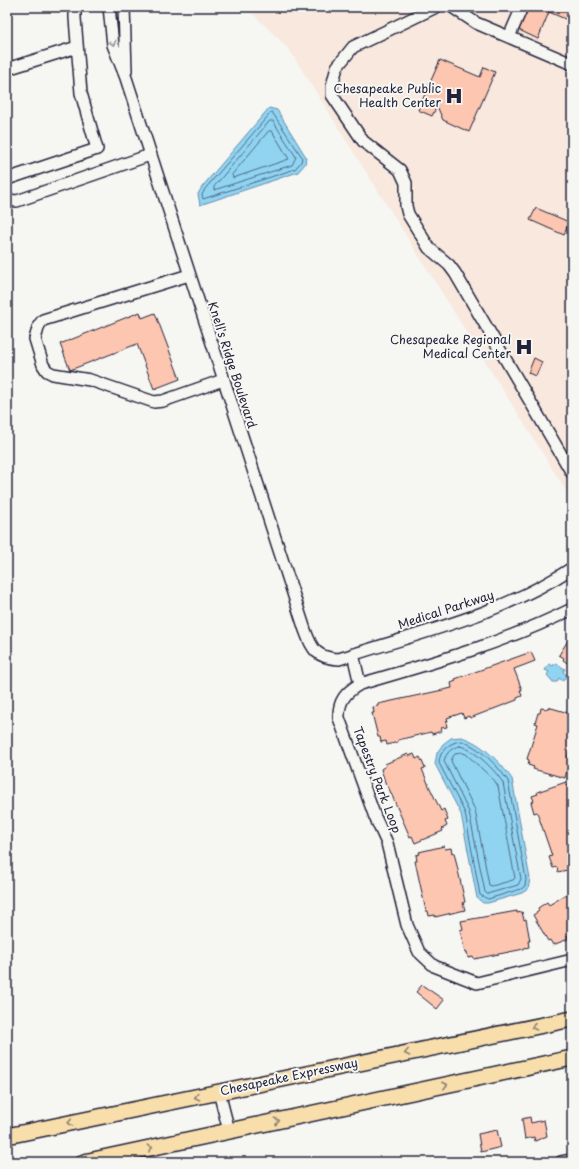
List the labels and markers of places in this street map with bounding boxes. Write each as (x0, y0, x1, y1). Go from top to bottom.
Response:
place label: Chesapeake Public Health Center (334, 79, 441, 111)
hospital icon: Chesapeake Public Health Center (444, 86, 464, 106)
place label: Chesapeake Regional Medical Center (390, 330, 511, 362)
hospital icon: Chesapeake Regional Medical Center (514, 337, 534, 357)

